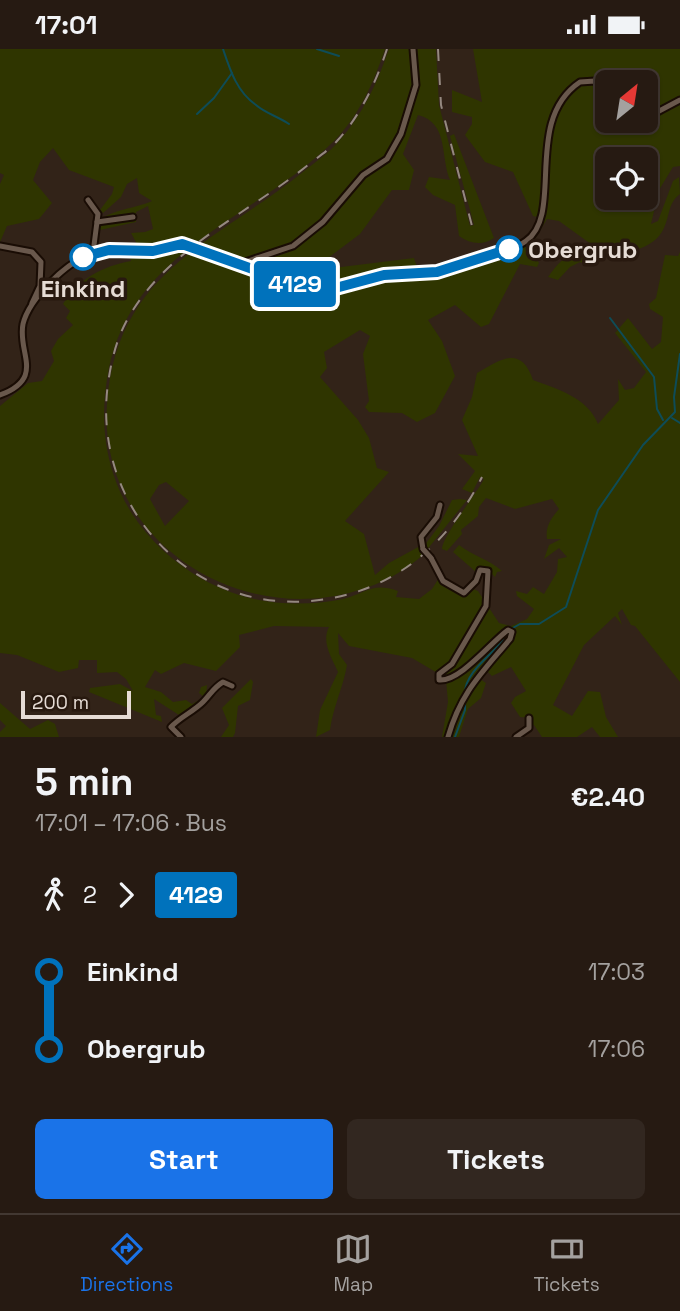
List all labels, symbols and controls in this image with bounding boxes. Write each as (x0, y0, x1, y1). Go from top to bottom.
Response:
text: 17:01 (35, 8, 98, 42)
north arrow (595, 70, 658, 133)
map controls (595, 70, 658, 210)
button: locate (595, 147, 658, 210)
place label: Obergrub (528, 234, 637, 265)
marker: Obergrub (496, 236, 522, 262)
marker: Einkind (70, 244, 96, 270)
line badge: 4129 (246, 261, 344, 307)
text: 4129 (268, 268, 322, 299)
place label: Einkind (41, 273, 125, 304)
scale bar (21, 688, 131, 720)
text: 200 m (32, 690, 89, 715)
text: 5 min (35, 758, 133, 806)
text: €2.40 (571, 780, 645, 814)
text: 17:01 – 17:06 · Bus (35, 808, 227, 838)
icon: walk (35, 876, 73, 914)
icon: forward (107, 876, 145, 914)
text: 4129 (169, 879, 223, 910)
text: 2 (83, 880, 97, 910)
text: Einkind (87, 955, 179, 989)
text: 17:03 (588, 957, 645, 987)
text: Obergrub (87, 1032, 205, 1066)
text: 17:06 (588, 1034, 645, 1064)
button: Start (35, 1119, 333, 1199)
button: Tickets (347, 1119, 645, 1199)
tab: Directions (80, 1230, 173, 1297)
tab: Map (334, 1230, 373, 1297)
tab: Tickets (533, 1230, 600, 1297)

